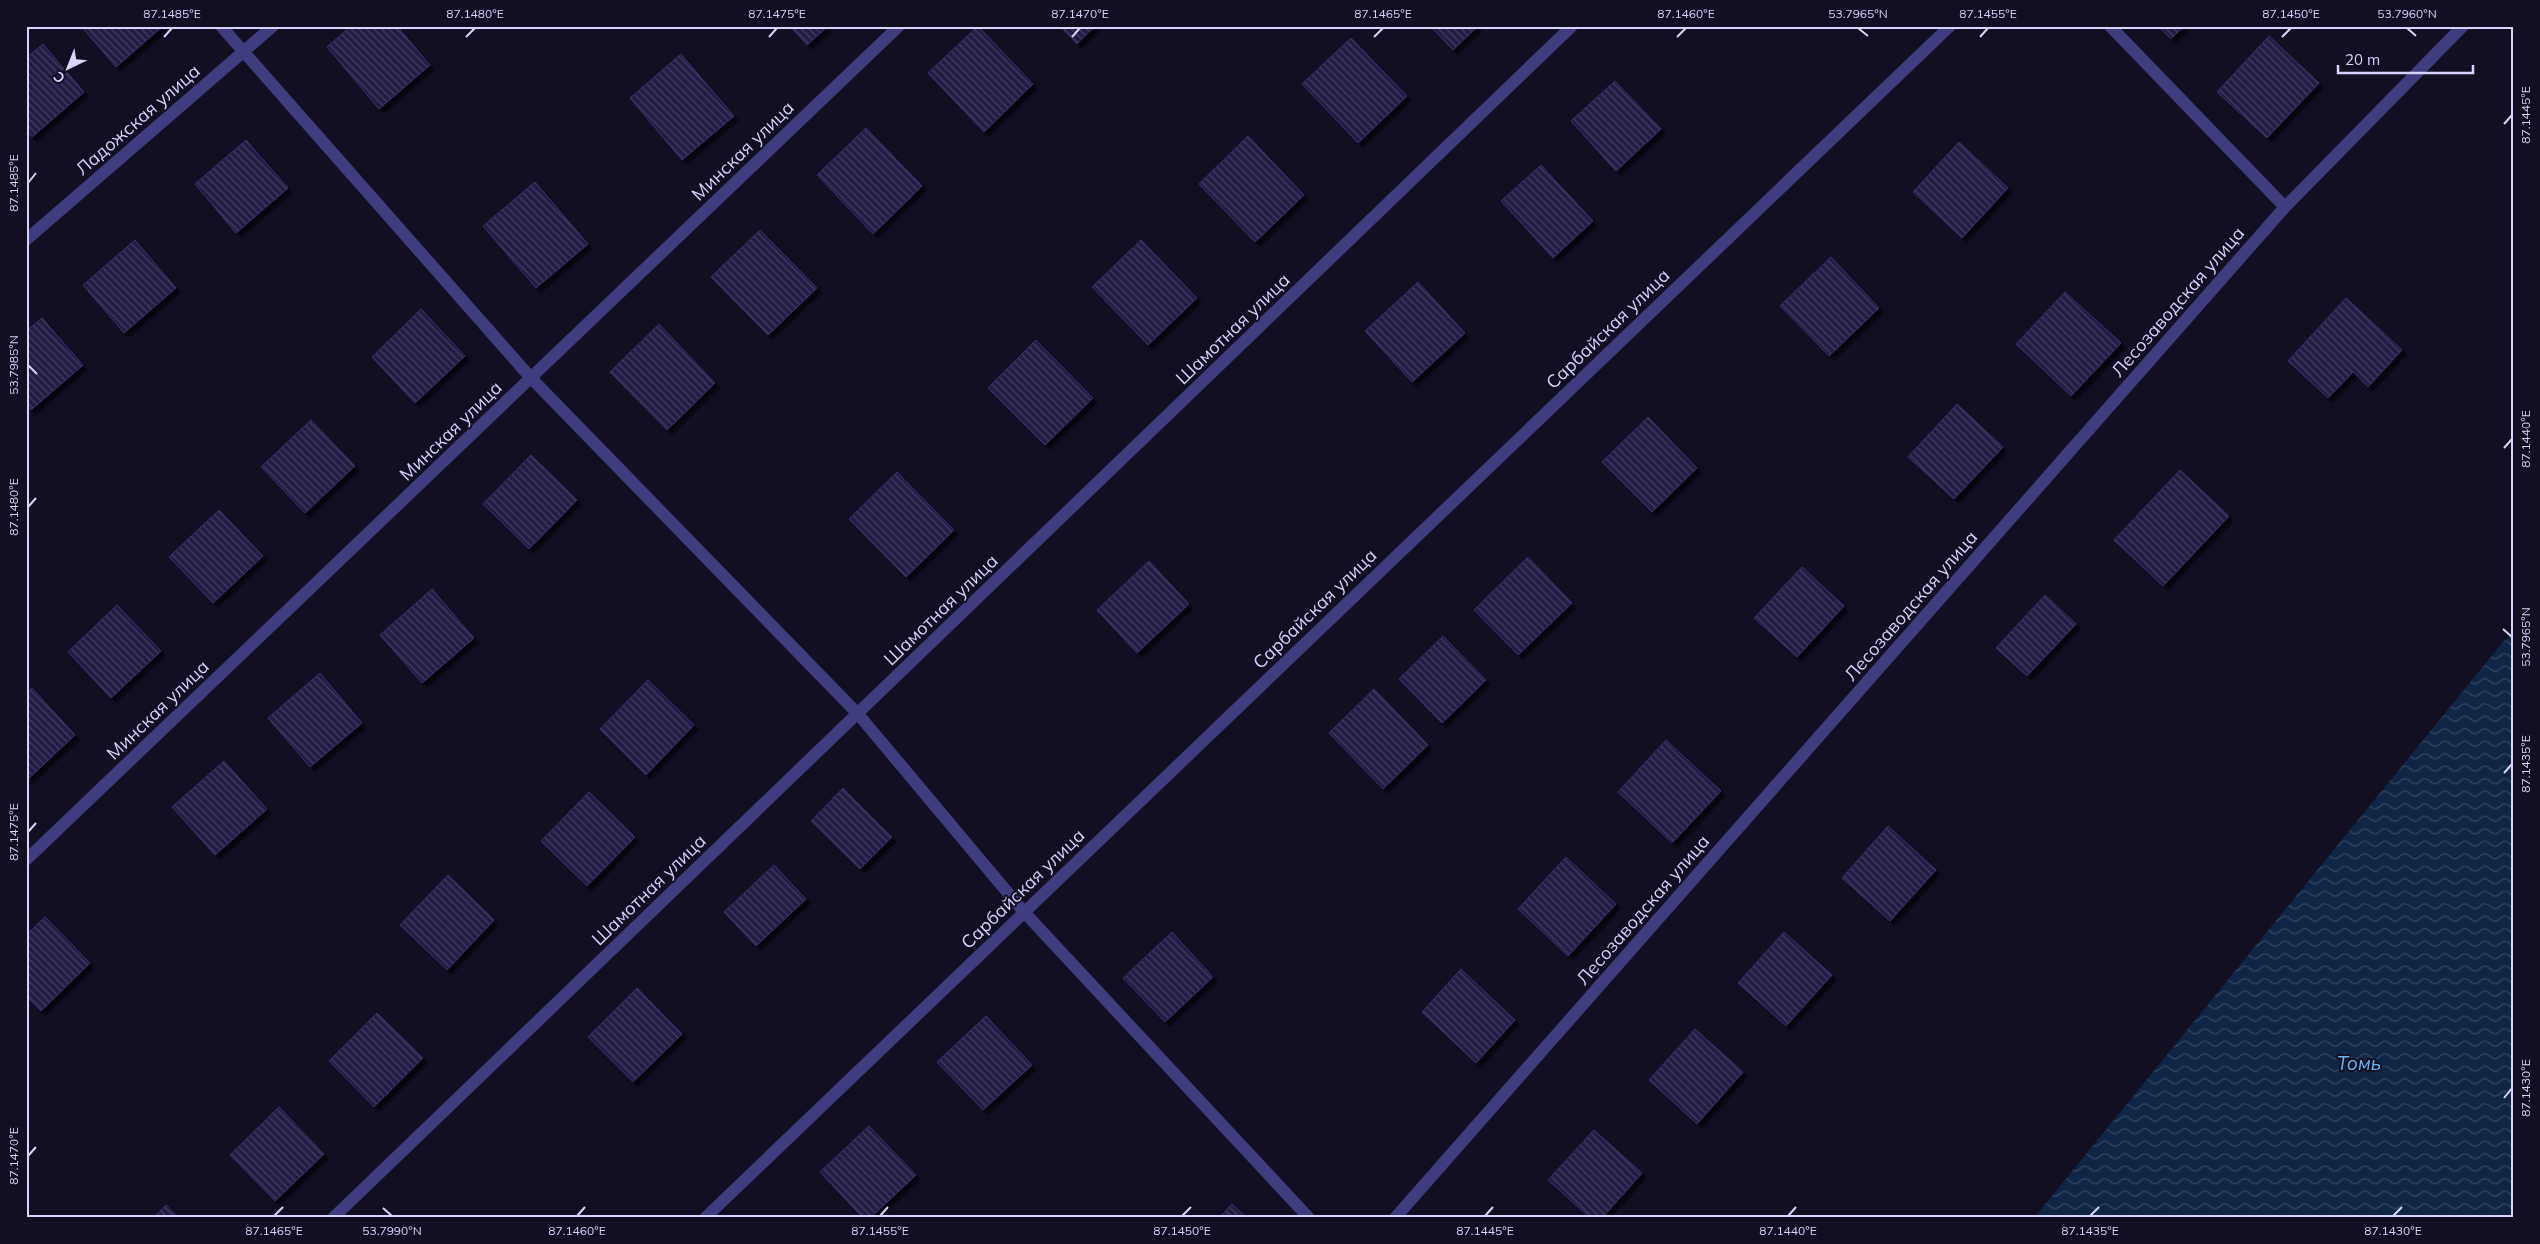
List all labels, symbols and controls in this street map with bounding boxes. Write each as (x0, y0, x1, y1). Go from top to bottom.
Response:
text: 87.1485°E (143, 6, 201, 21)
text: 87.1480°E (446, 6, 504, 21)
text: 87.1475°E (748, 6, 806, 21)
text: 87.1470°E (1051, 6, 1109, 21)
text: 87.1465°E (1354, 6, 1412, 21)
text: 87.1460°E (1657, 6, 1715, 21)
text: 53.7965°N (1828, 6, 1888, 21)
text: 87.1455°E (1959, 6, 2017, 21)
text: 87.1450°E (2262, 6, 2320, 21)
text: 53.7960°N (2377, 6, 2437, 21)
north arrow (42, 42, 92, 92)
scale bar (2338, 42, 2472, 74)
text: 20 m (2345, 50, 2380, 69)
street label: Ладожская улица (71, 59, 205, 180)
text: С (49, 68, 69, 87)
text: 87.1445°E (2518, 86, 2533, 144)
street label: Минская улица (687, 96, 799, 205)
text: 87.1485°E (6, 154, 21, 212)
street label: Лесозаводская улица (2106, 222, 2249, 382)
street label: Сарбайская улица (1541, 264, 1674, 394)
street label: Шамотная улица (1171, 268, 1295, 389)
text: 53.7985°N (6, 335, 21, 395)
street label: Минская улица (395, 376, 507, 485)
text: 87.1440°E (2518, 410, 2533, 468)
text: 87.1480°E (6, 478, 21, 536)
street label: Лесозаводская улица (1839, 526, 1982, 686)
street label: Сарбайская улица (1248, 544, 1381, 674)
street label: Шамотная улица (879, 549, 1003, 670)
text: 53.7965°N (2518, 607, 2533, 667)
street label: Минская улица (102, 655, 214, 764)
text: 87.1435°E (2518, 735, 2533, 793)
text: 87.1475°E (6, 803, 21, 861)
street label: Сарбайская улица (956, 824, 1089, 954)
street label: Шамотная улица (587, 829, 711, 950)
street label: Лесозаводская улица (1571, 830, 1714, 990)
water label: Томь (2337, 1051, 2381, 1075)
text: 87.1430°E (2518, 1059, 2533, 1117)
text: 87.1470°E (6, 1127, 21, 1185)
text: 87.1465°E (245, 1223, 303, 1238)
text: 53.7990°N (362, 1223, 422, 1238)
text: 87.1460°E (548, 1223, 606, 1238)
text: 87.1455°E (851, 1223, 909, 1238)
text: 87.1450°E (1153, 1223, 1211, 1238)
text: 87.1445°E (1456, 1223, 1514, 1238)
text: 87.1440°E (1759, 1223, 1817, 1238)
text: 87.1435°E (2061, 1223, 2119, 1238)
text: 87.1430°E (2364, 1223, 2422, 1238)

